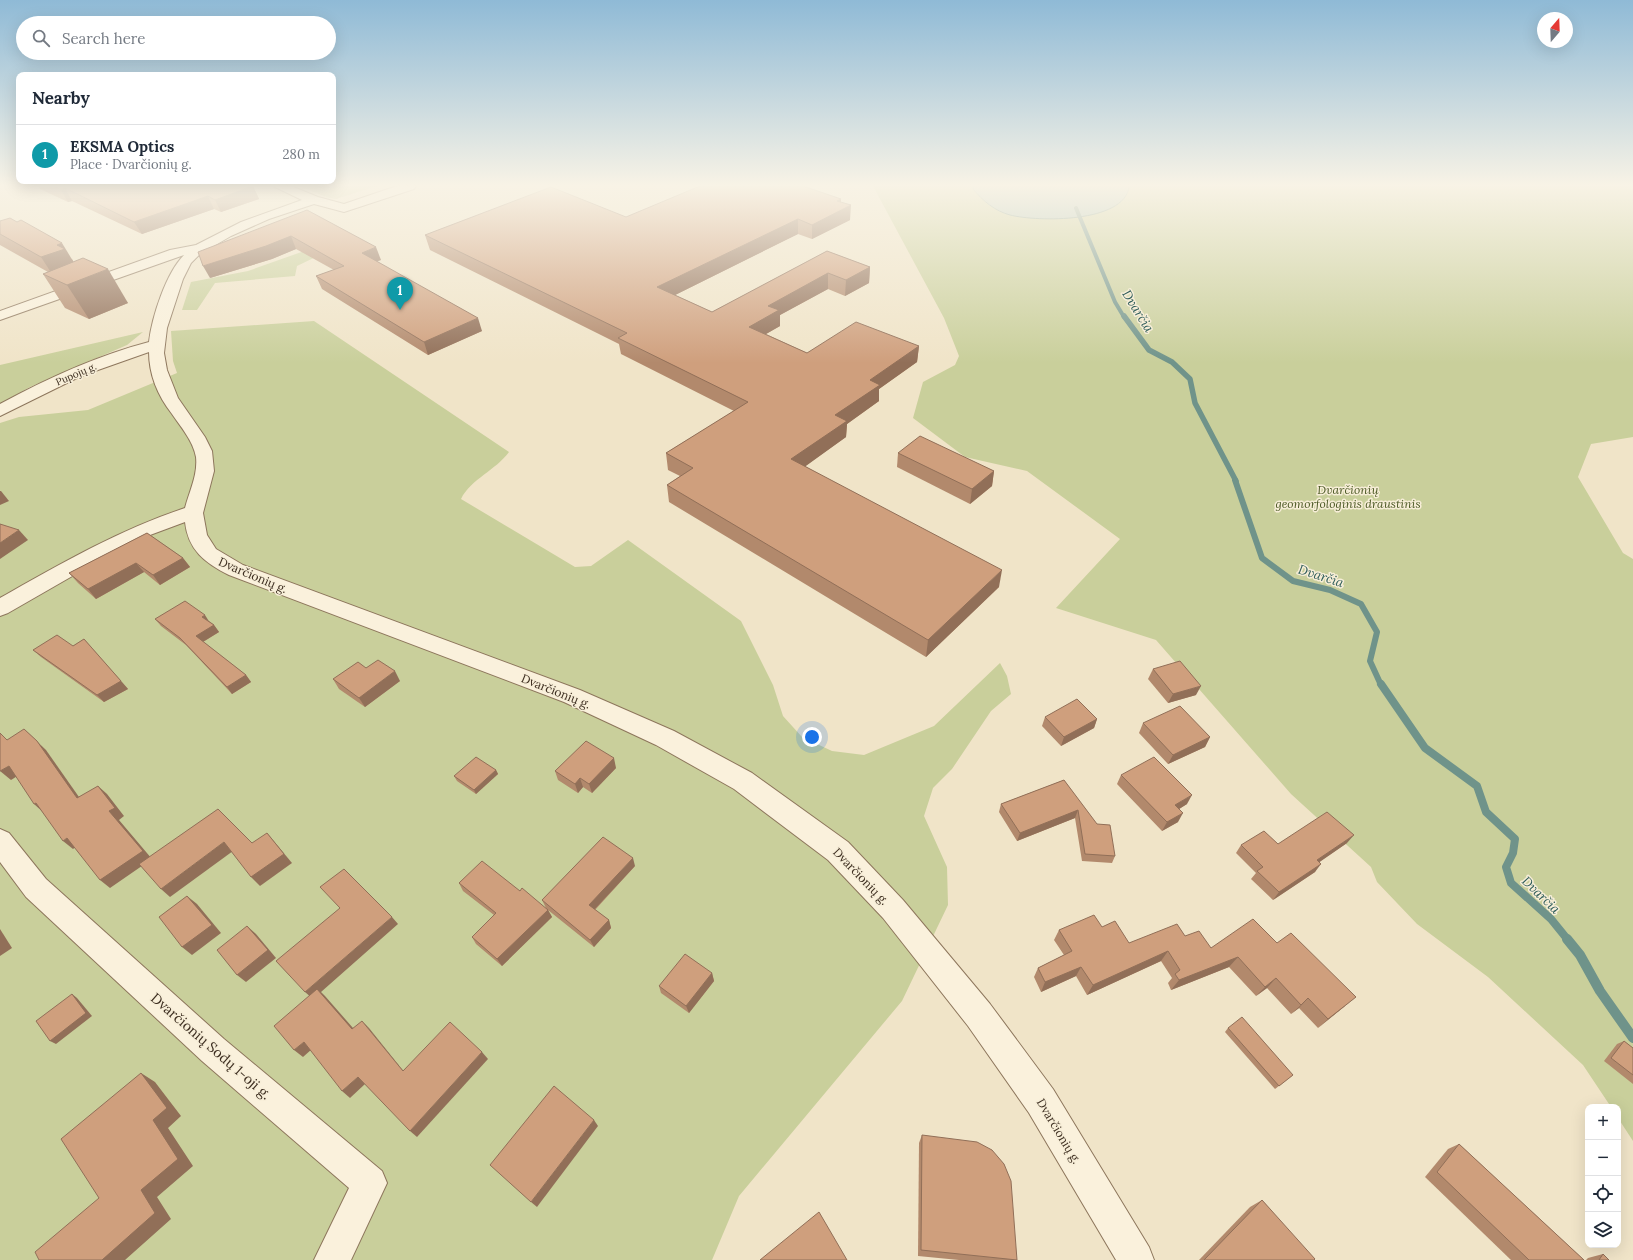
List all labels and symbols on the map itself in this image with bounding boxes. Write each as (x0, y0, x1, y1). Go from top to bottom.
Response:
north arrow (1537, 12, 1573, 48)
pin: 1 (387, 277, 413, 310)
water label: Dvarčia (1118, 287, 1158, 336)
street label: Pupojų g. (54, 360, 98, 388)
park label: Dvarčionių geomorfologinis draustinis (1275, 482, 1421, 511)
street label: Dvarčionių g. (216, 554, 290, 596)
water label: Dvarčia (1296, 561, 1347, 592)
street label: Dvarčionių g. (519, 670, 593, 712)
your location (802, 727, 822, 747)
street label: Dvarčionių g. (830, 844, 892, 908)
water label: Dvarčia (1518, 873, 1564, 918)
street label: Dvarčionių Sodų 1-oji g. (147, 989, 275, 1103)
street label: Dvarčionių g. (1034, 1096, 1084, 1166)

